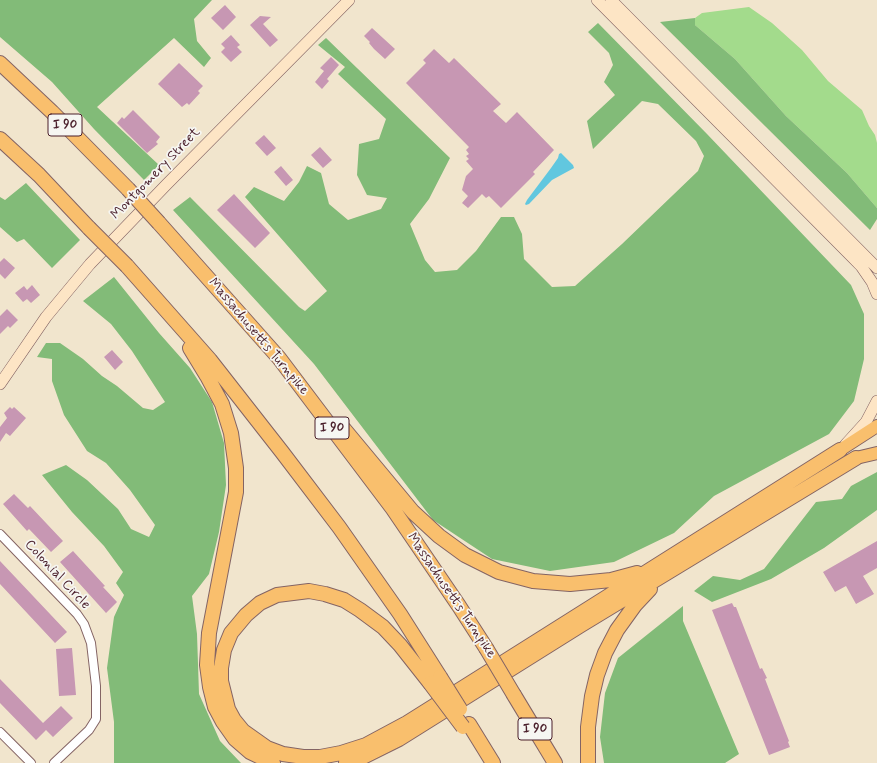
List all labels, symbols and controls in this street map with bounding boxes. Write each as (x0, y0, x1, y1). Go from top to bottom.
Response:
road number: I 90 (48, 114, 82, 136)
street label: Montgomery Street (108, 125, 204, 223)
street label: Massachusetts Turnpike (204, 275, 312, 399)
road number: I 90 (315, 417, 349, 439)
street label: Massachusetts Turnpike (403, 530, 499, 662)
street label: Colonial Circle (21, 537, 93, 613)
road number: I 90 (518, 718, 552, 740)

